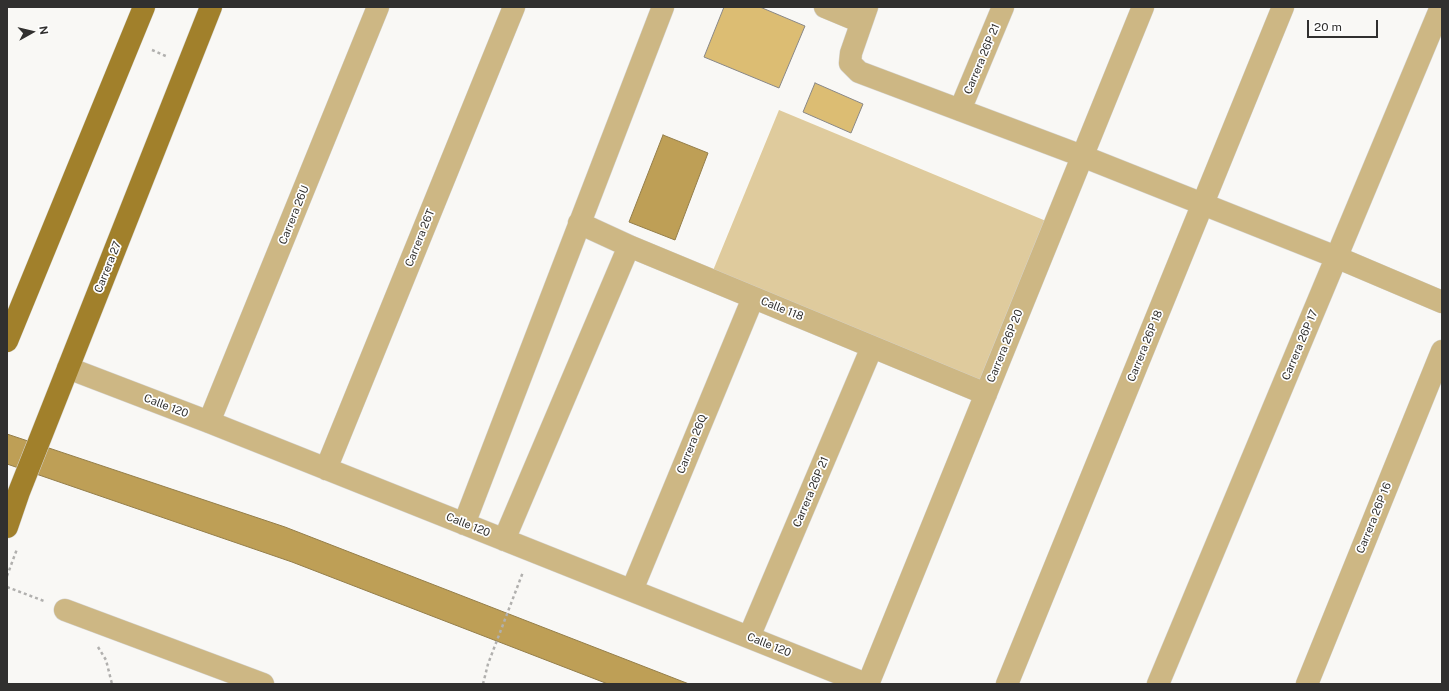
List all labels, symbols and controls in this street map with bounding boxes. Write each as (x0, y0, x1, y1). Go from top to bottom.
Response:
north arrow (12, 12, 52, 52)
scale bar (1309, 12, 1380, 38)
text: 20 m (1314, 20, 1342, 34)
street label: Carrera 26P 21 (961, 22, 1003, 96)
text: N (37, 25, 50, 35)
street label: Carrera 26U (276, 184, 312, 246)
street label: Carrera 26T (402, 207, 438, 269)
street label: Carrera 27 (92, 239, 124, 295)
street label: Calle 118 (759, 294, 805, 324)
street label: Carrera 26P 20 (984, 308, 1026, 384)
street label: Carrera 26P 18 (1125, 308, 1165, 384)
street label: Carrera 26P 17 (1279, 308, 1321, 382)
street label: Calle 120 (142, 392, 190, 420)
street label: Carrera 26Q (674, 412, 710, 476)
street label: Carrera 26P 21 (790, 455, 832, 529)
street label: Carrera 26P 16 (1354, 480, 1394, 556)
street label: Calle 120 (444, 510, 492, 540)
street label: Calle 120 (745, 630, 793, 660)

